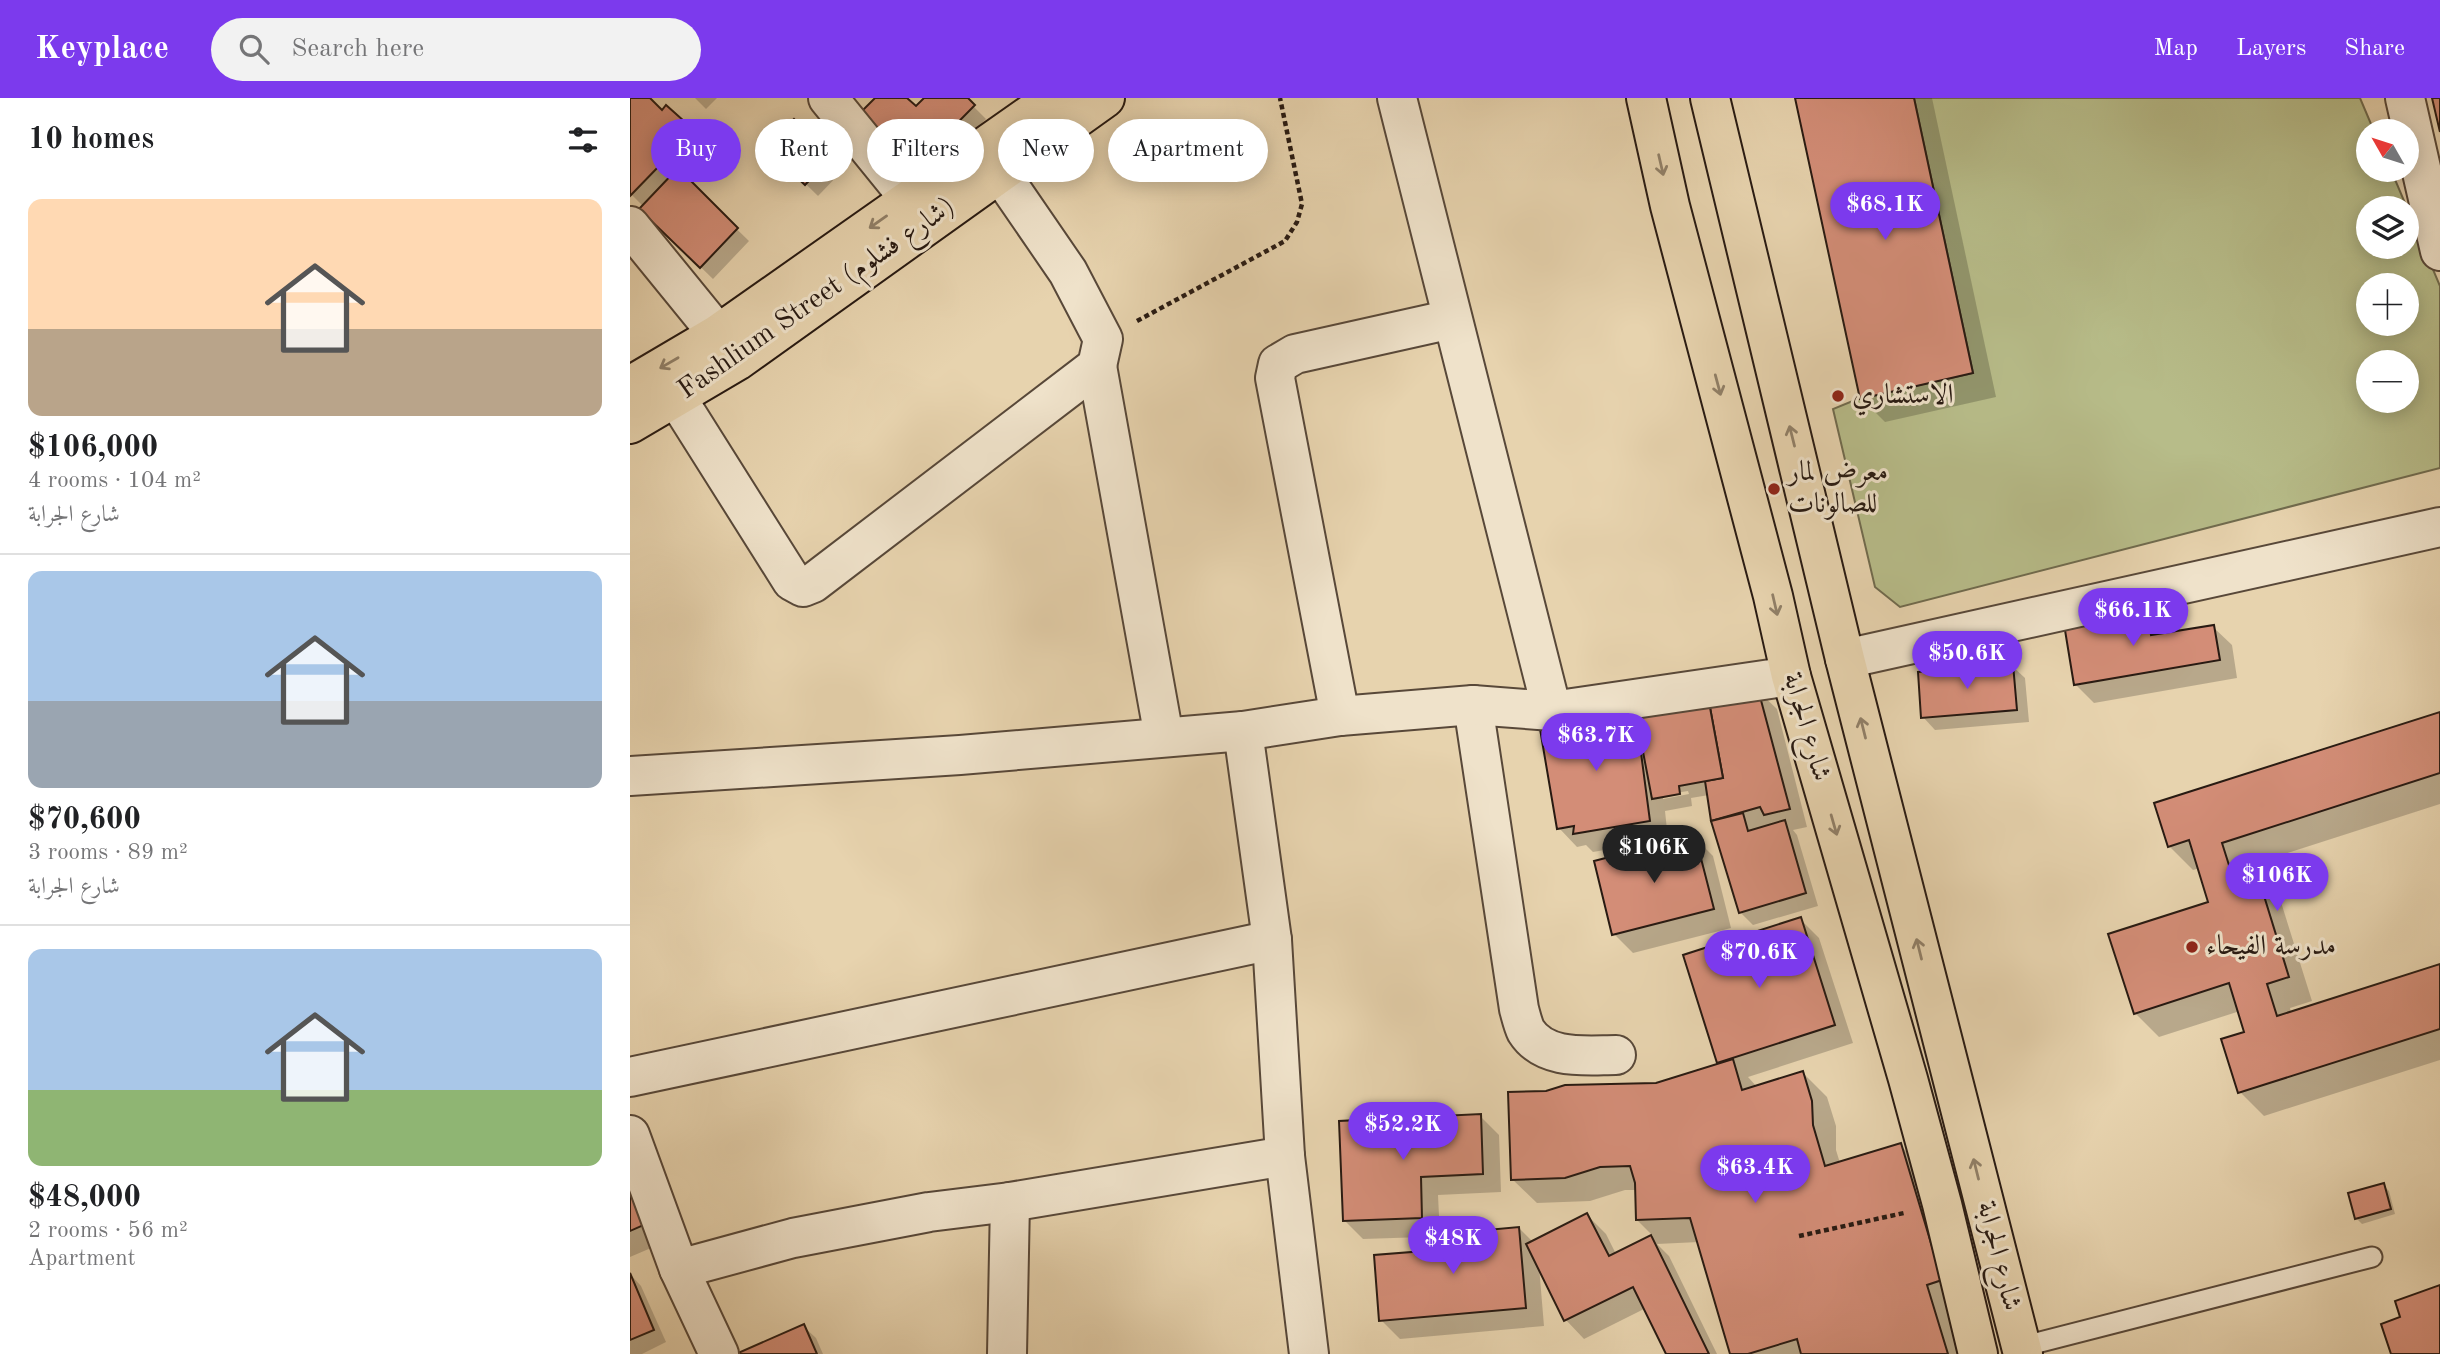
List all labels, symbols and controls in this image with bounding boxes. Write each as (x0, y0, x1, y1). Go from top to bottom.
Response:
search box (211, 18, 701, 81)
icon: search (235, 30, 273, 68)
text: Keyplace (35, 33, 169, 66)
text: Search here (291, 36, 424, 62)
text: Map (2154, 37, 2198, 61)
text: Layers (2236, 37, 2306, 61)
text: Share (2344, 37, 2405, 61)
chip: Buy (651, 119, 741, 182)
chip: Rent (755, 119, 853, 182)
chip: Filters (867, 119, 984, 182)
chip: New (998, 119, 1094, 182)
chip: Apartment (1108, 119, 1268, 182)
north arrow (2356, 119, 2418, 182)
map controls (2356, 119, 2419, 413)
icon: filters (564, 121, 602, 159)
text: 10 homes (28, 125, 154, 155)
one-way arrow (1654, 153, 1668, 176)
pin: $68.1K (1828, 183, 1942, 242)
street label: Fashlium Street (شارع فشلوم) (674, 193, 965, 412)
text: $68.1K (1846, 193, 1924, 216)
button: layers (2356, 196, 2419, 259)
one-way arrow (869, 215, 888, 229)
icon: home (252, 245, 378, 371)
button: + (2356, 273, 2419, 336)
button: − (2356, 350, 2419, 413)
one-way arrow (659, 356, 679, 370)
one-way arrow (1713, 373, 1726, 395)
place label: الاستشاري (1852, 382, 1954, 416)
marker: الاستشاري (1830, 388, 1846, 404)
one-way arrow (1785, 425, 1798, 448)
text: $106,000 (28, 433, 158, 463)
place label: معرض لمار للصالونات (1785, 459, 1888, 520)
text: 4 rooms · 104 m² (28, 469, 201, 492)
marker: معرض لمار للصالونات (1766, 481, 1782, 497)
text: شارع الجرابة (28, 503, 120, 526)
pin: $66.1K (2076, 588, 2190, 648)
one-way arrow (1769, 593, 1782, 616)
text: $66.1K (2094, 599, 2172, 622)
icon: home (252, 617, 378, 743)
pin: $50.6K (1910, 632, 2024, 691)
text: $50.6K (1928, 642, 2006, 665)
street label: شارع الجرابة (1770, 669, 1835, 787)
pin: $63.7K (1539, 714, 1653, 773)
one-way arrow (1856, 718, 1869, 740)
text: $63.7K (1557, 724, 1635, 747)
text: $70,600 (28, 805, 141, 835)
one-way arrow (1829, 813, 1842, 835)
pin: $106K (1605, 826, 1703, 885)
text: $106K (1618, 836, 1690, 859)
text: 3 rooms · 89 m² (28, 841, 188, 864)
pin: $106K (2228, 854, 2326, 913)
text: $106K (2241, 864, 2313, 887)
text: شارع الجرابة (28, 875, 120, 898)
pin: $70.6K (1702, 930, 1816, 990)
place label: مدرسة الفيحاء (2206, 933, 2336, 961)
one-way arrow (1912, 938, 1925, 961)
marker: مدرسة الفيحاء (2184, 939, 2200, 955)
text: $70.6K (1720, 941, 1798, 964)
icon: home (252, 994, 378, 1120)
pin: $52.2K (1346, 1102, 1460, 1162)
text: $52.2K (1364, 1113, 1442, 1136)
pin: $63.4K (1698, 1146, 1812, 1205)
text: $63.4K (1716, 1156, 1794, 1179)
one-way arrow (1969, 1158, 1982, 1181)
text: $48,000 (28, 1183, 141, 1213)
street label: شارع الجرابة (1964, 1198, 2025, 1315)
pin: $48K (1412, 1216, 1494, 1276)
text: 2 rooms · 56 m² (28, 1219, 188, 1242)
text: $48K (1424, 1227, 1482, 1250)
text: Apartment (28, 1247, 136, 1270)

